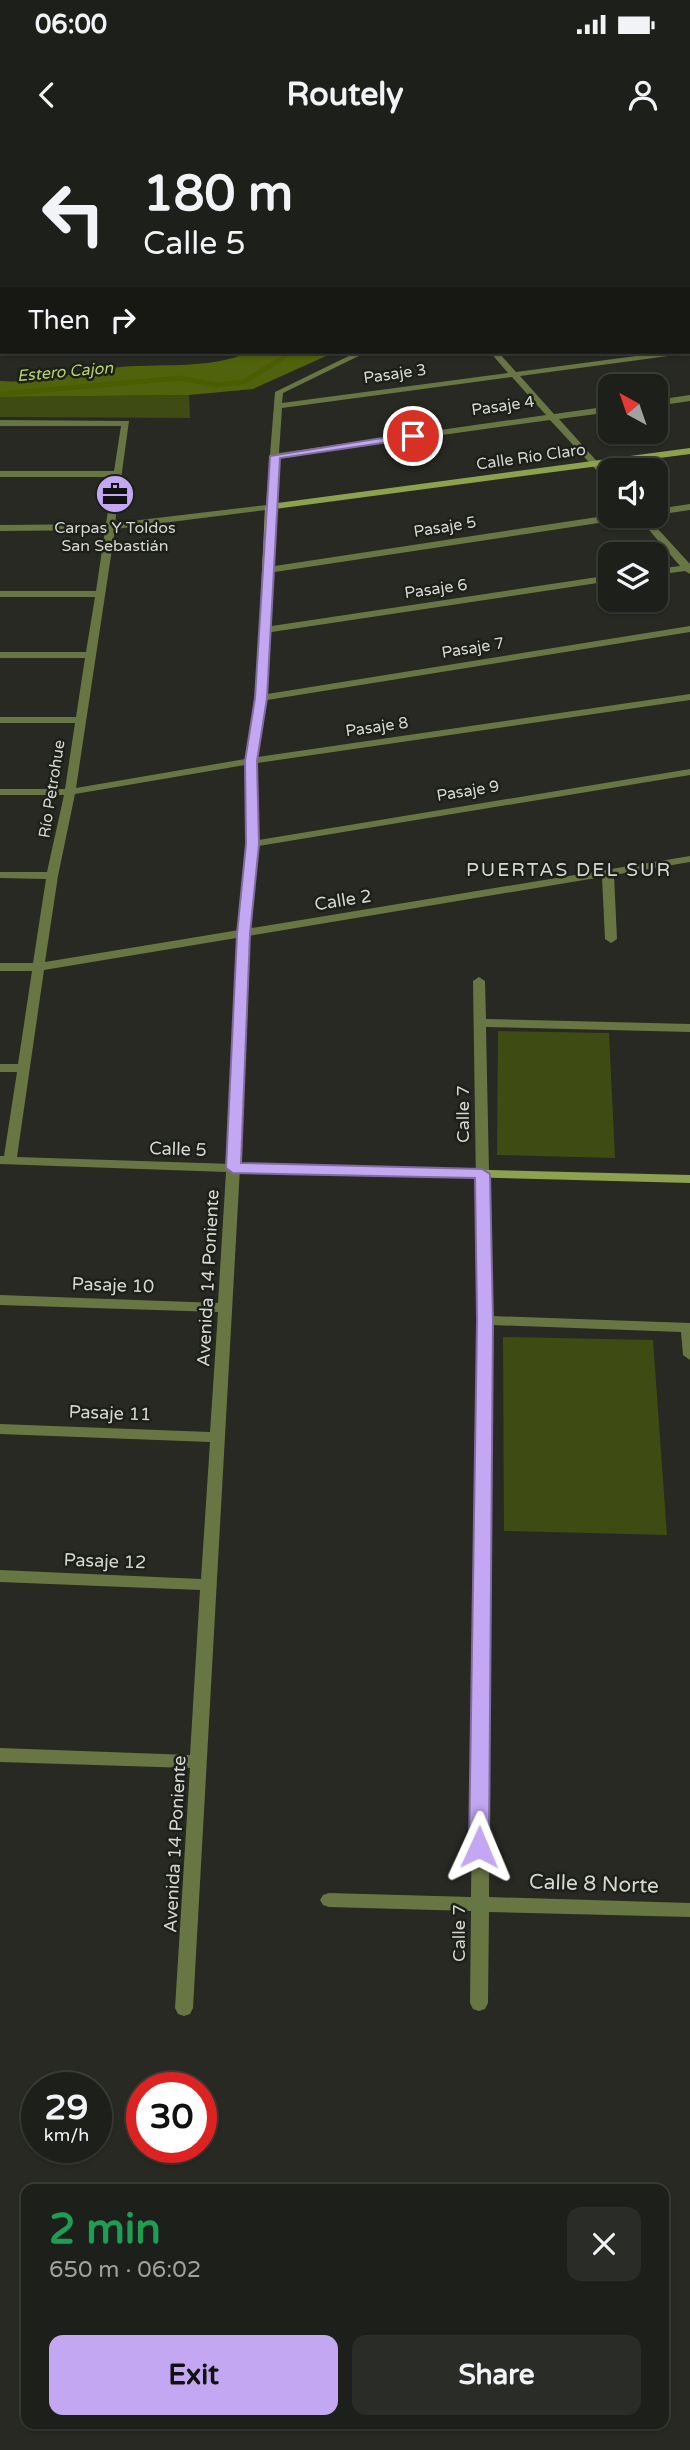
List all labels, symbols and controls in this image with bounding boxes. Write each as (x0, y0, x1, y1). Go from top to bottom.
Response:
text: 06:00 (35, 9, 107, 40)
icon: back (28, 76, 66, 114)
text: Routely (287, 76, 404, 114)
icon: person (624, 76, 662, 114)
text: 180 m (143, 165, 293, 224)
icon: left (28, 168, 119, 259)
text: Calle 5 (143, 225, 246, 263)
icon: right (104, 301, 142, 339)
text: Then (28, 305, 90, 336)
water label: Estero Cajon (16, 358, 115, 386)
street label: Pasaje 3 (362, 360, 428, 388)
north arrow (598, 374, 668, 444)
map controls (598, 374, 668, 612)
street label: Pasaje 4 (470, 392, 536, 420)
pin (383, 406, 443, 466)
icon: arrive (394, 417, 432, 455)
street label: Calle Río Claro (475, 439, 587, 475)
button: sound (598, 458, 668, 528)
office icon: Carpas Y Toldos San Sebastián (94, 473, 136, 515)
street label: Pasaje 5 (412, 512, 478, 542)
place label: Carpas Y Toldos San Sebastián (54, 518, 176, 556)
button: layers (598, 542, 668, 612)
street label: Pasaje 6 (403, 575, 469, 603)
street label: Pasaje 7 (440, 633, 506, 663)
street label: Pasaje 8 (344, 713, 410, 741)
street label: Río Petrohue (34, 739, 70, 839)
street label: Pasaje 9 (435, 776, 501, 806)
district label: PUERTAS DEL SUR (466, 859, 672, 881)
street label: Calle 2 (313, 885, 373, 915)
street label: Calle 7 (452, 1085, 474, 1143)
street label: Calle 5 (149, 1137, 207, 1161)
street label: Avenida 14 Poniente (192, 1189, 224, 1367)
street label: Pasaje 10 (71, 1273, 155, 1297)
street label: Pasaje 11 (68, 1401, 152, 1425)
street label: Pasaje 12 (63, 1549, 147, 1573)
street label: Avenida 14 Poniente (159, 1755, 191, 1933)
position arrow (442, 1810, 516, 1884)
street label: Calle 8 Norte (529, 1869, 660, 1899)
street label: Calle 7 (448, 1904, 470, 1962)
speed limit sign: 30 (126, 2072, 217, 2163)
text: 29 (45, 2087, 88, 2129)
text: km/h (44, 2124, 89, 2146)
text: 2 min (49, 2204, 161, 2255)
button: close (567, 2207, 641, 2281)
text: 650 m · 06:02 (49, 2256, 201, 2284)
button: Exit (49, 2335, 338, 2415)
button: Share (352, 2335, 641, 2415)

